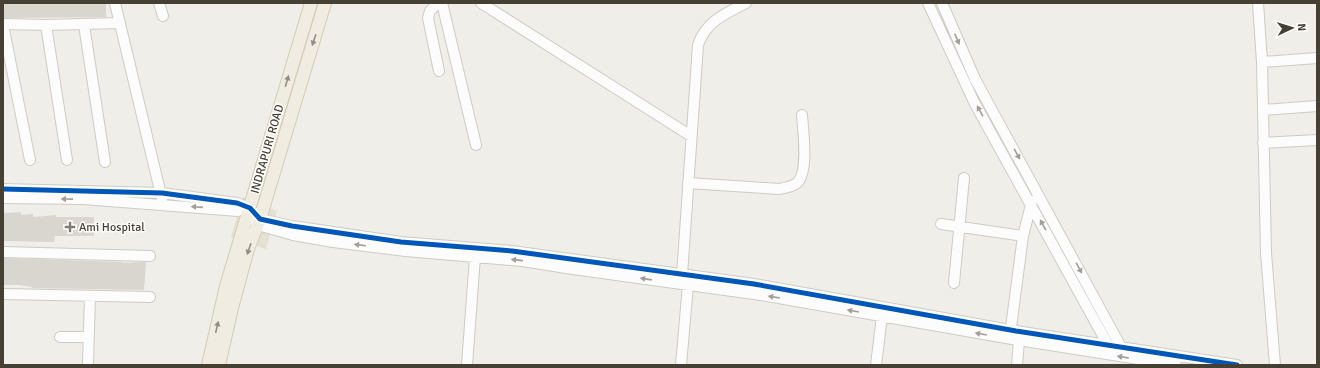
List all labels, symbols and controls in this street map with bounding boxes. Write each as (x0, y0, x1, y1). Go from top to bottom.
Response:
north arrow (1272, 8, 1312, 48)
text: N (1295, 23, 1308, 32)
one-way arrow (954, 33, 960, 44)
one-way arrow (311, 35, 317, 47)
one-way arrow (284, 75, 290, 87)
street label: INDRAPURI ROAD (248, 103, 287, 195)
one-way arrow (976, 105, 983, 117)
one-way arrow (1014, 148, 1020, 160)
one-way arrow (60, 196, 73, 202)
one-way arrow (191, 203, 203, 210)
one-way arrow (1039, 219, 1046, 231)
place label: Ami Hospital (79, 220, 145, 235)
marker: Ami Hospital (64, 221, 76, 233)
one-way arrow (354, 242, 366, 248)
one-way arrow (246, 244, 252, 256)
one-way arrow (511, 257, 523, 264)
one-way arrow (1076, 262, 1082, 274)
one-way arrow (640, 276, 652, 282)
one-way arrow (768, 294, 781, 300)
one-way arrow (847, 307, 859, 313)
one-way arrow (214, 321, 220, 333)
one-way arrow (975, 331, 987, 337)
one-way arrow (1117, 354, 1129, 360)

